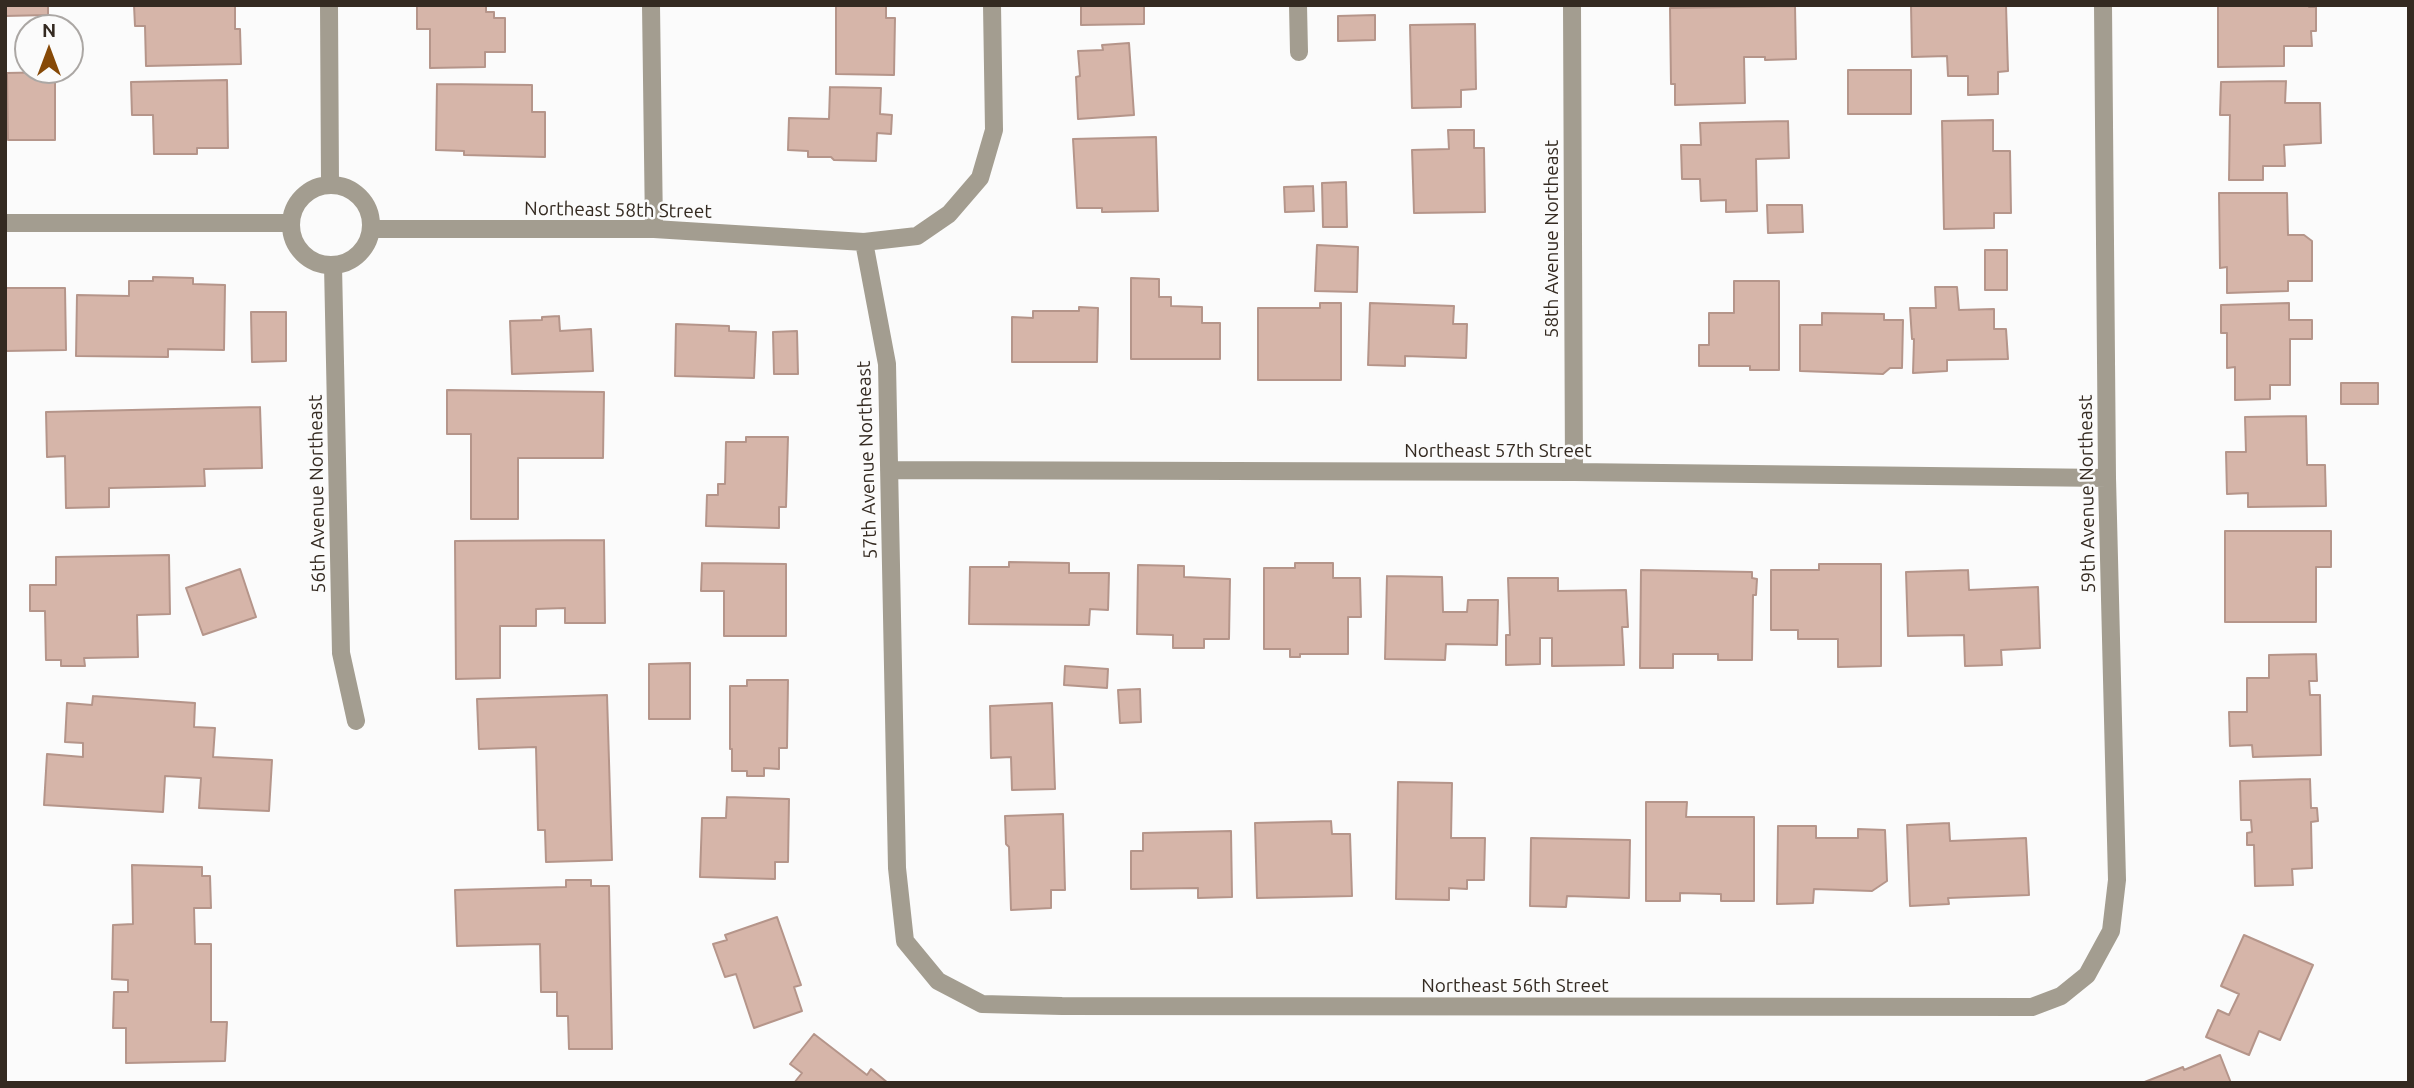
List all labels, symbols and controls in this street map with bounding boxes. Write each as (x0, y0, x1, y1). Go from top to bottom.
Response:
north arrow (14, 14, 84, 84)
text: N (42, 19, 56, 41)
street label: 58th Avenue Northeast (1541, 140, 1563, 338)
street label: Northeast 58th Street (524, 197, 712, 223)
street label: 57th Avenue Northeast (852, 360, 882, 560)
street label: 56th Avenue Northeast (304, 395, 330, 593)
street label: 59th Avenue Northeast (2074, 395, 2100, 593)
street label: Northeast 57th Street (1404, 440, 1592, 462)
street label: Northeast 56th Street (1421, 975, 1609, 997)

